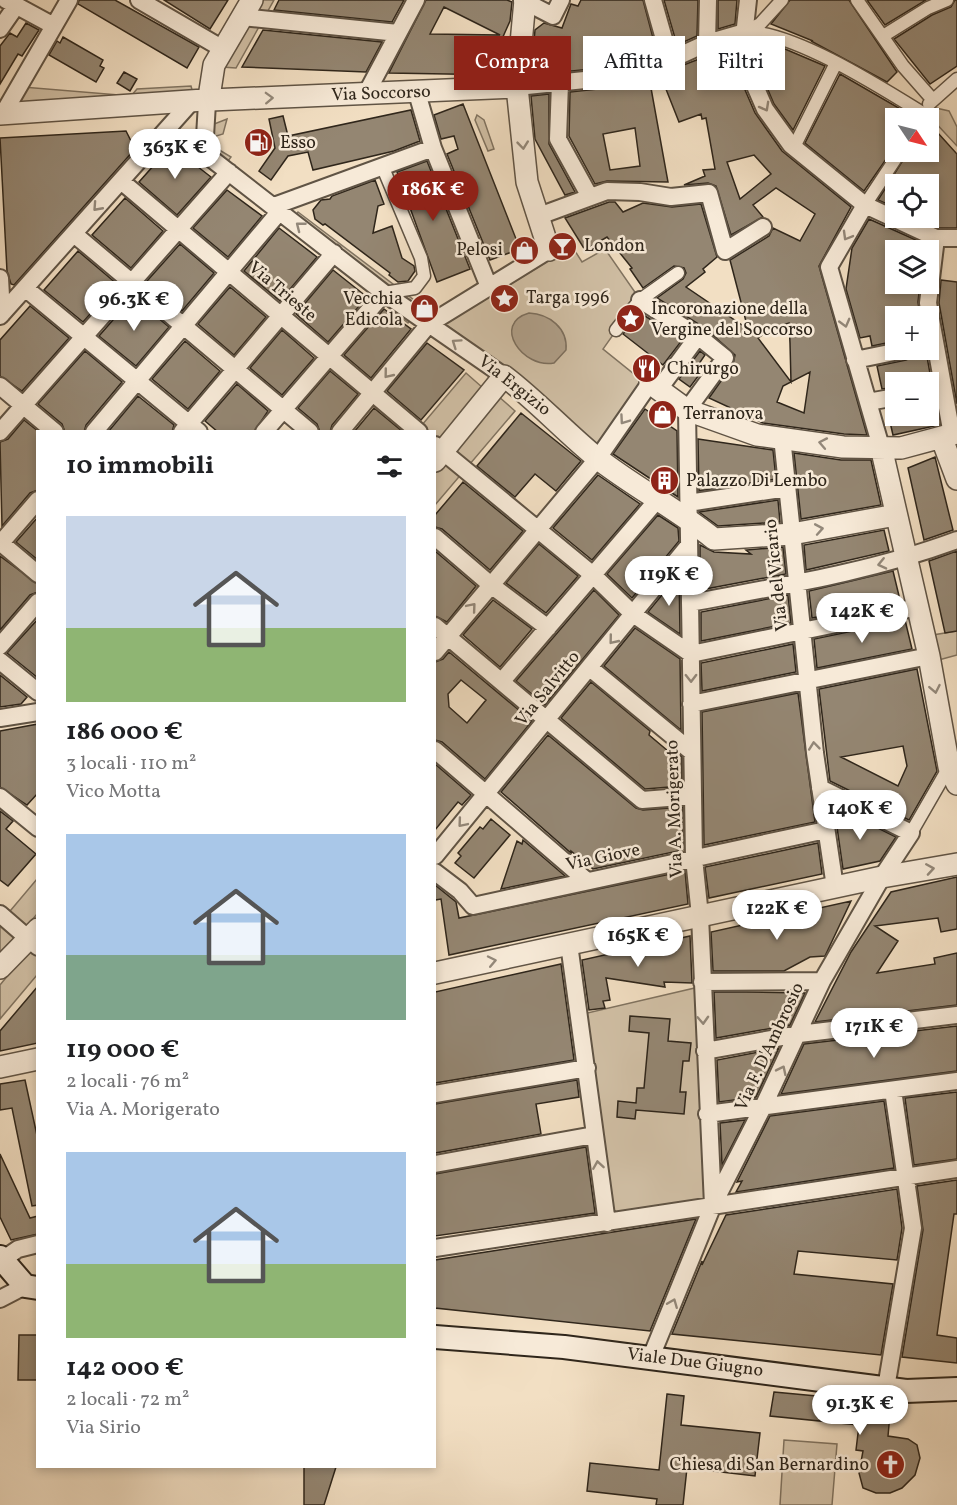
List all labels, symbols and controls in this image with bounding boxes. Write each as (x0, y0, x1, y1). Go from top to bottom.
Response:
chip: Compra (454, 36, 571, 90)
chip: Affitta (583, 36, 685, 90)
chip: Filtri (697, 36, 785, 90)
street label: Via Soccorso (331, 80, 431, 108)
one-way arrow (265, 92, 274, 105)
one-way arrow (758, 101, 769, 111)
north arrow (885, 108, 939, 162)
map controls (885, 108, 939, 426)
fuel station icon: Esso (243, 127, 275, 159)
pin: 363K € (126, 129, 224, 180)
place label: Esso (280, 131, 316, 156)
text: 363K € (143, 134, 207, 162)
one-way arrow (516, 141, 529, 150)
pin: 186K € (384, 171, 482, 222)
button: locate (885, 174, 939, 228)
text: 186K € (401, 176, 465, 204)
one-way arrow (93, 200, 104, 211)
one-way arrow (296, 223, 307, 234)
bar icon: London (547, 230, 579, 262)
one-way arrow (843, 230, 854, 240)
shop icon: Pelosi (508, 234, 540, 266)
place label: London (584, 234, 645, 259)
place label: Pelosi (456, 238, 503, 263)
button: layers (885, 240, 939, 294)
street label: Via Trieste (242, 256, 322, 328)
pin: 96.3K € (79, 281, 189, 332)
place icon: Targa 1996 (489, 282, 521, 314)
text: 96.3K € (98, 286, 170, 314)
place label: Targa 1996 (526, 286, 609, 311)
place label: Vecchia Edicola (343, 287, 403, 333)
shop icon: Vecchia Edicola (408, 293, 440, 325)
place label: Incoronazione della Vergine del Soccorso (651, 297, 813, 343)
place icon: Incoronazione della Vergine del Soccorso (614, 303, 646, 335)
button: + (885, 306, 939, 360)
one-way arrow (837, 318, 850, 328)
one-way arrow (452, 339, 463, 350)
street label: Via Ergizio (472, 350, 556, 422)
restaurant icon: Chirurgo (630, 353, 662, 385)
place label: Chirurgo (667, 357, 739, 382)
one-way arrow (384, 367, 395, 378)
button: − (885, 372, 939, 426)
shop icon: Terranova (646, 398, 678, 430)
place label: Terranova (683, 402, 763, 427)
one-way arrow (620, 414, 631, 425)
one-way arrow (818, 437, 828, 450)
text: 10 immobili (66, 448, 214, 484)
icon: filters (373, 450, 406, 483)
building icon: Palazzo Di Lembo (649, 465, 681, 497)
place label: Palazzo Di Lembo (686, 469, 827, 494)
street label: Via del Vicario (759, 518, 795, 632)
one-way arrow (813, 523, 823, 536)
icon: home (182, 555, 290, 663)
pin: 119K € (620, 556, 718, 607)
one-way arrow (877, 557, 887, 570)
text: 119K € (639, 561, 699, 589)
pin: 142K € (813, 593, 911, 644)
text: 142K € (830, 598, 894, 626)
one-way arrow (465, 603, 476, 614)
one-way arrow (609, 633, 620, 644)
street label: Via Salvitto (510, 646, 586, 732)
one-way arrow (685, 674, 697, 683)
one-way arrow (928, 684, 941, 694)
text: 186 000 € (66, 714, 183, 750)
street label: Via A. Morigerato (660, 739, 690, 879)
one-way arrow (808, 741, 821, 750)
text: 3 locali · 110 m² (66, 750, 196, 778)
text: Vico Motta (66, 778, 161, 806)
pin: 140K € (811, 790, 909, 841)
text: 140K € (827, 795, 893, 823)
one-way arrow (459, 816, 470, 827)
street label: Via Giove (564, 838, 642, 878)
one-way arrow (925, 863, 934, 875)
icon: home (182, 873, 290, 981)
pin: 122K € (728, 890, 826, 941)
text: 122K € (746, 895, 808, 923)
pin: 165K € (589, 917, 687, 968)
text: 165K € (607, 922, 669, 950)
one-way arrow (487, 955, 497, 968)
street label: Via F. D'Ambrosio (729, 979, 811, 1115)
pin: 171K € (825, 1008, 923, 1059)
text: 171K € (845, 1013, 903, 1041)
one-way arrow (697, 1016, 710, 1025)
text: 119 000 € (66, 1032, 179, 1068)
one-way arrow (774, 1065, 786, 1076)
text: 2 locali · 76 m² (66, 1068, 189, 1096)
text: Via A. Morigerato (66, 1096, 220, 1124)
one-way arrow (592, 1160, 605, 1170)
icon: home (182, 1191, 290, 1299)
one-way arrow (666, 1299, 678, 1310)
street label: Viale Due Giugno (625, 1342, 765, 1384)
text: 142 000 € (66, 1350, 184, 1386)
pin: 91.3K € (805, 1385, 915, 1436)
text: 2 locali · 72 m² (66, 1386, 189, 1414)
text: 91.3K € (826, 1390, 894, 1418)
text: Via Sirio (66, 1414, 141, 1442)
church icon: Chiesa di San Bernardino (874, 1449, 906, 1481)
place label: Chiesa di San Bernardino (669, 1453, 869, 1478)

